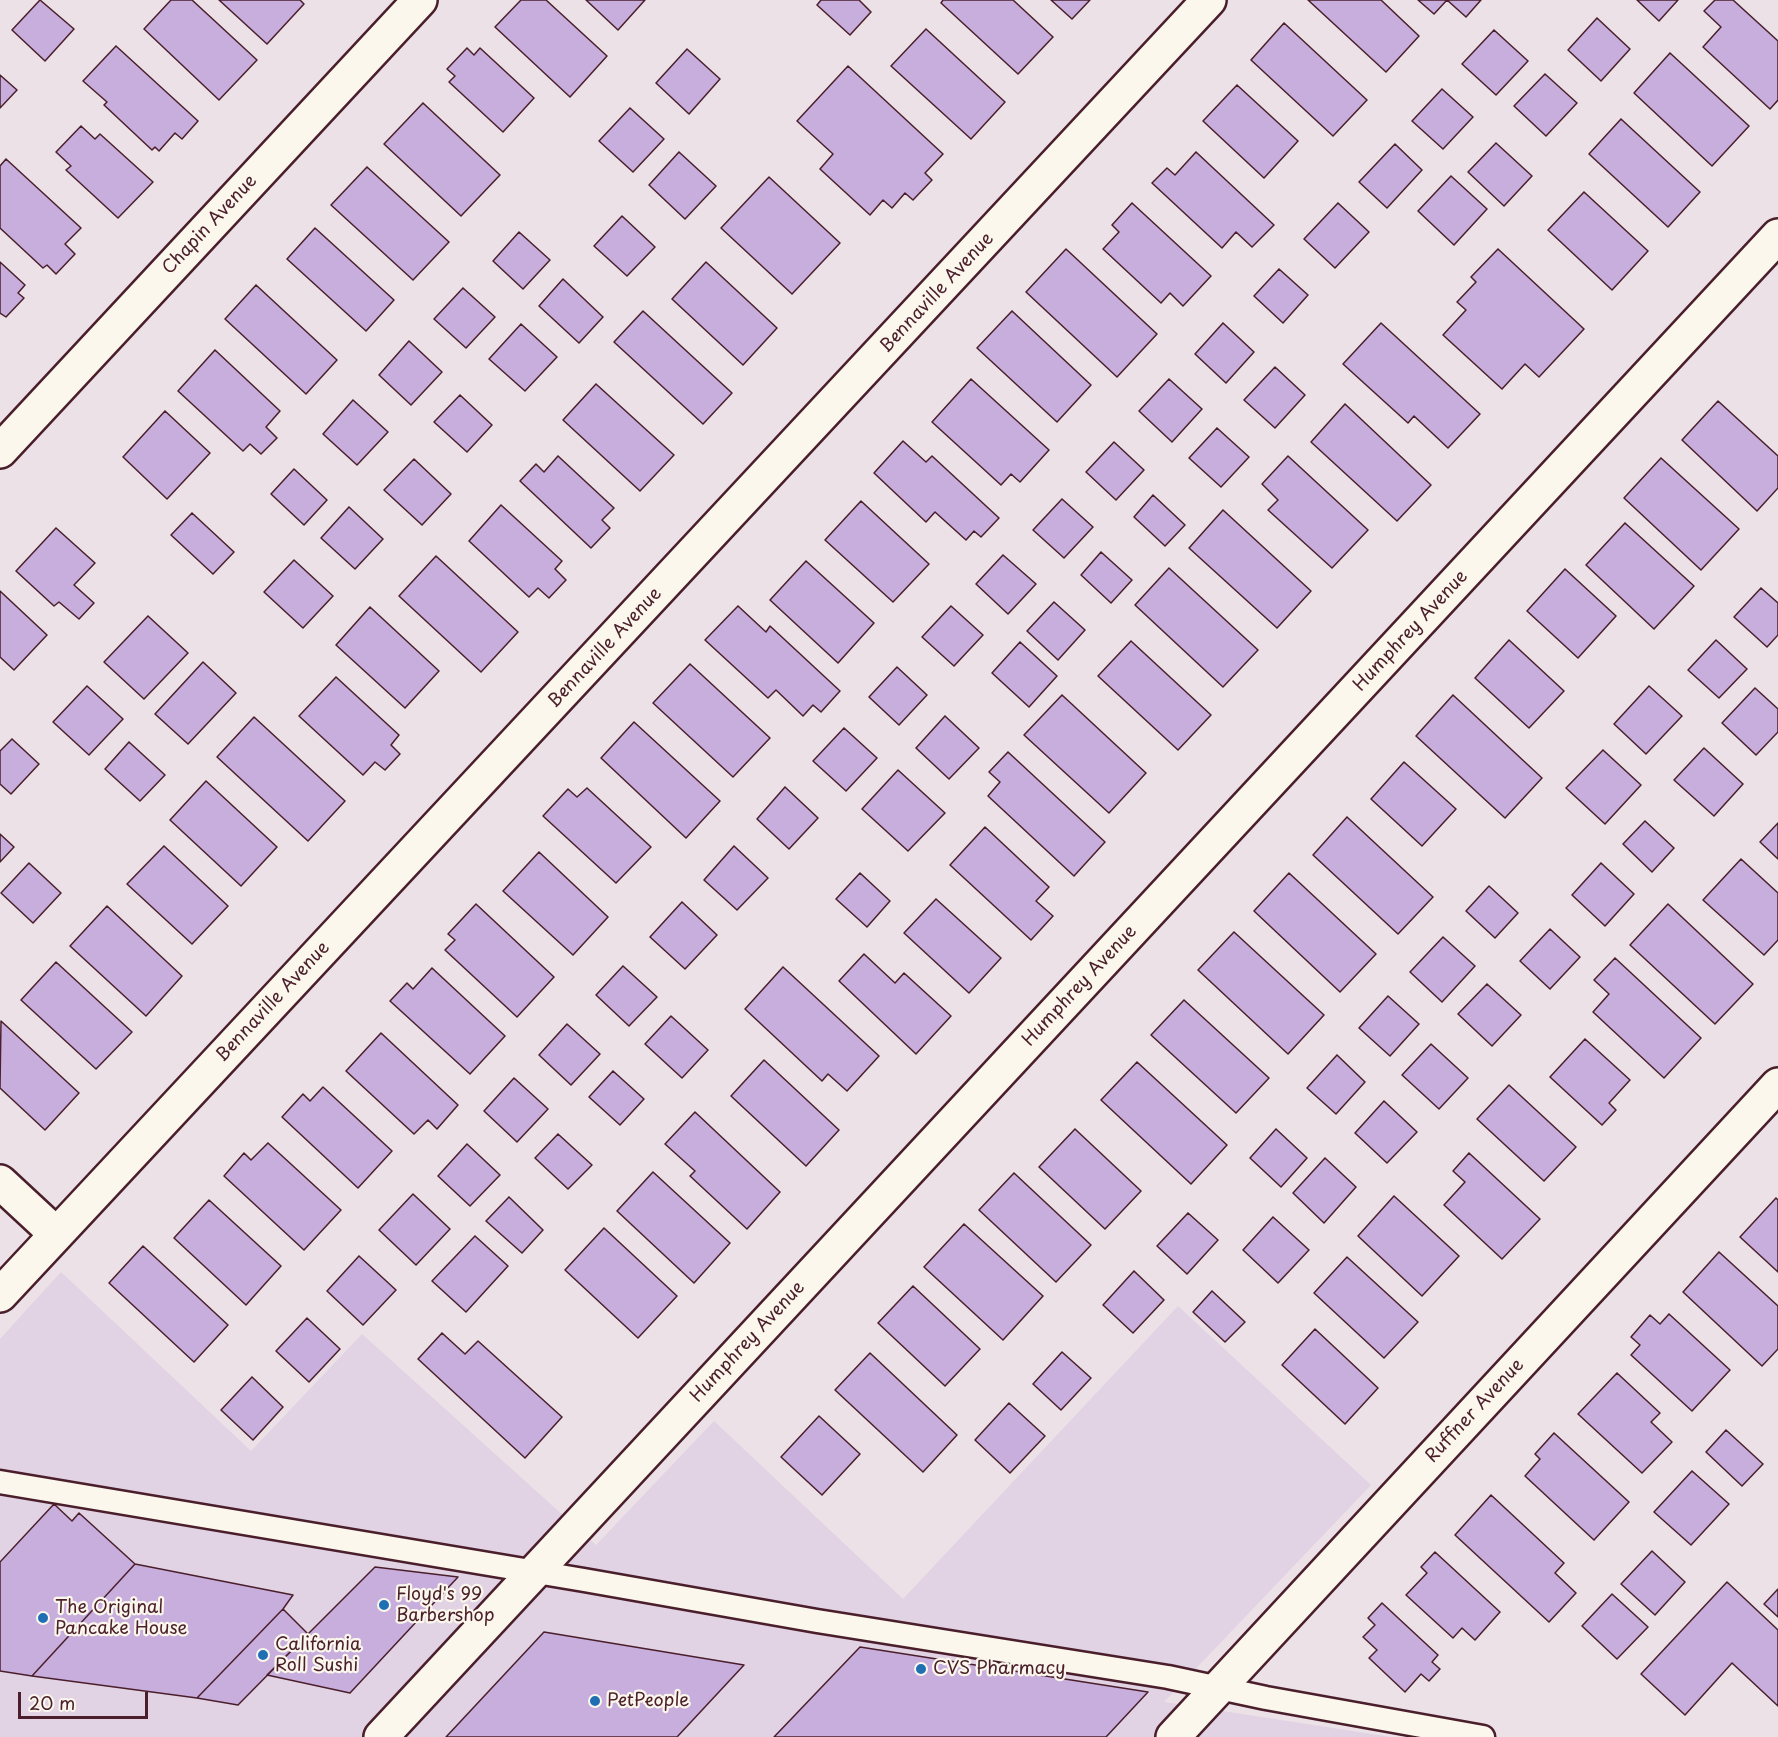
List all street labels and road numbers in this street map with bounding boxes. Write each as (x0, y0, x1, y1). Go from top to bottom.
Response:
street label: Chapin Avenue (158, 171, 262, 279)
street label: Bennaville Avenue (876, 228, 998, 358)
street label: Humphrey Avenue (1349, 566, 1473, 696)
street label: Bennaville Avenue (544, 583, 666, 713)
street label: Humphrey Avenue (1018, 921, 1142, 1051)
street label: Bennaville Avenue (212, 937, 334, 1067)
street label: Humphrey Avenue (686, 1277, 810, 1407)
street label: Ruffner Avenue (1421, 1355, 1529, 1467)

